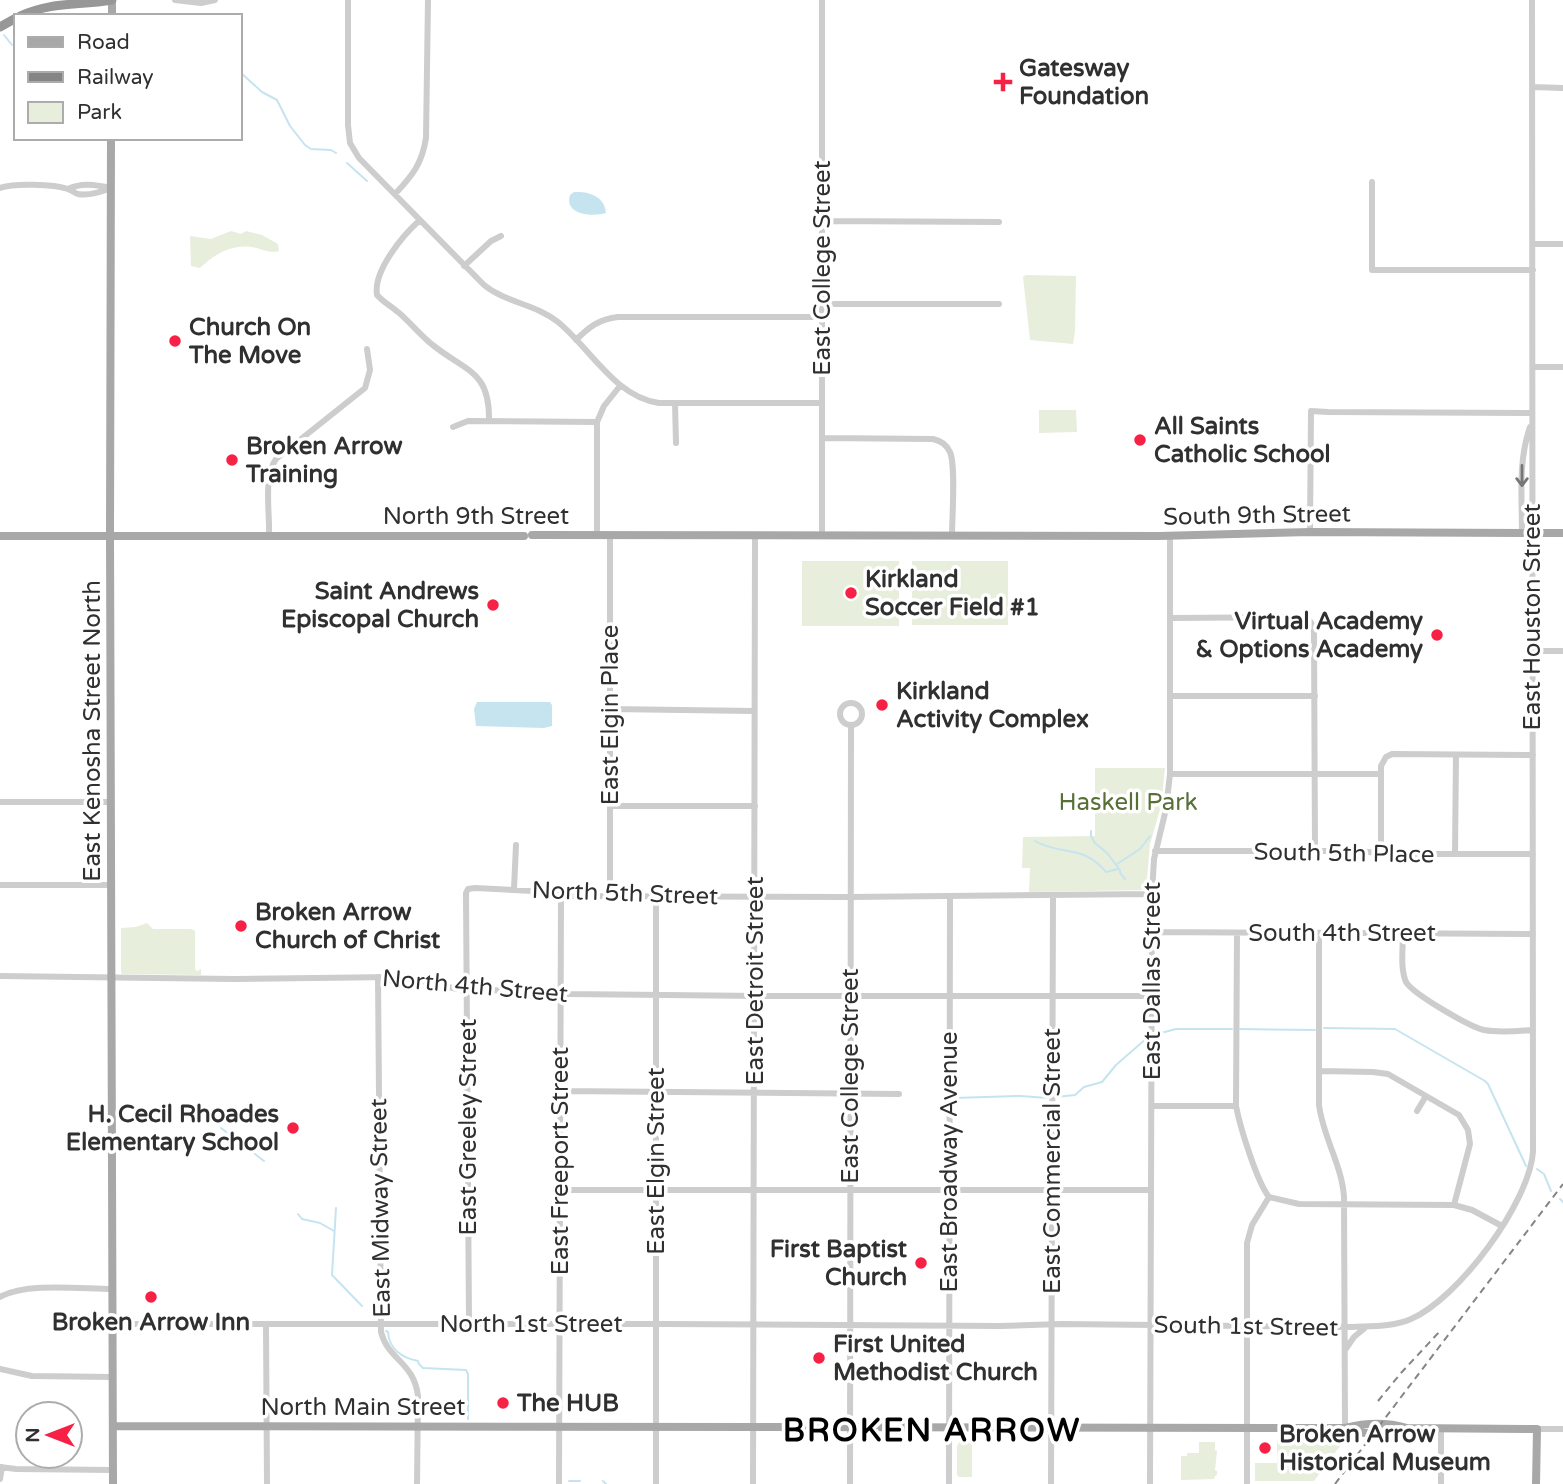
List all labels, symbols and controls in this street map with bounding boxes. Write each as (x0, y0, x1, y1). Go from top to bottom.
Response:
legend (14, 14, 242, 140)
text: Road (77, 30, 130, 55)
place label: Gatesway Foundation (1019, 54, 1149, 111)
text: Railway (77, 65, 154, 90)
marker: Gatesway Foundation (993, 72, 1013, 92)
text: Park (77, 100, 122, 125)
street label: East College Street (808, 160, 837, 376)
place label: Church On The Move (188, 313, 311, 370)
marker: Church On The Move (167, 333, 183, 349)
place label: All Saints Catholic School (1154, 412, 1331, 469)
place label: Broken Arrow Training (245, 432, 402, 489)
marker: All Saints Catholic School (1132, 432, 1148, 448)
marker: Broken Arrow Training (224, 452, 240, 468)
one-way arrow (1515, 465, 1529, 488)
street label: South 9th Street (1163, 499, 1351, 532)
street label: North 9th Street (383, 502, 569, 531)
street label: East Houston Street (1518, 504, 1547, 730)
place label: Kirkland Soccer Field #1 (865, 565, 1040, 622)
place label: Saint Andrews Episcopal Church (281, 577, 479, 634)
street label: East Kenosha Street North (78, 580, 107, 882)
marker: Kirkland Soccer Field #1 (843, 585, 859, 601)
marker: Saint Andrews Episcopal Church (485, 597, 501, 613)
place label: Virtual Academy & Options Academy (1195, 607, 1423, 664)
street label: East Elgin Place (596, 625, 625, 805)
marker: Virtual Academy & Options Academy (1429, 627, 1445, 643)
place label: Kirkland Activity Complex (896, 677, 1089, 734)
marker: Kirkland Activity Complex (874, 697, 890, 713)
park label: Haskell Park (1058, 788, 1198, 817)
street label: South 5th Place (1253, 837, 1435, 870)
street label: North 5th Street (531, 876, 719, 911)
street label: East Detroit Street (741, 876, 770, 1086)
street label: East Dallas Street (1138, 882, 1167, 1080)
place label: Broken Arrow Church of Christ (255, 898, 441, 955)
marker: Broken Arrow Church of Christ (233, 918, 249, 934)
street label: South 4th Street (1248, 919, 1436, 948)
street label: North 4th Street (381, 964, 569, 1009)
street label: East College Street (836, 968, 865, 1184)
street label: East Greeley Street (454, 1019, 483, 1235)
street label: East Commercial Street (1038, 1028, 1067, 1294)
street label: East Broadway Avenue (935, 1031, 964, 1293)
street label: East Freeport Street (546, 1047, 575, 1275)
street label: East Elgin Street (642, 1067, 671, 1255)
street label: East Midway Street (364, 1098, 397, 1318)
place label: H. Cecil Rhoades Elementary School (66, 1100, 279, 1157)
marker: H. Cecil Rhoades Elementary School (285, 1120, 301, 1136)
place label: First Baptist Church (770, 1235, 908, 1292)
marker: First Baptist Church (913, 1255, 929, 1271)
marker: Broken Arrow Inn (143, 1289, 159, 1305)
place label: Broken Arrow Inn (52, 1308, 250, 1337)
street label: North 1st Street (439, 1310, 623, 1339)
street label: South 1st Street (1153, 1310, 1338, 1343)
place label: First United Methodist Church (833, 1330, 1038, 1387)
marker: First United Methodist Church (811, 1350, 827, 1366)
place label: The HUB (516, 1389, 619, 1418)
street label: North Main Street (261, 1393, 465, 1422)
marker: The HUB (495, 1395, 511, 1411)
north arrow (14, 1400, 84, 1470)
district label: BROKEN ARROW (783, 1412, 1081, 1450)
place label: Broken Arrow Historical Museum (1279, 1420, 1491, 1477)
text: N (22, 1427, 44, 1443)
marker: Broken Arrow Historical Museum (1257, 1440, 1273, 1456)

